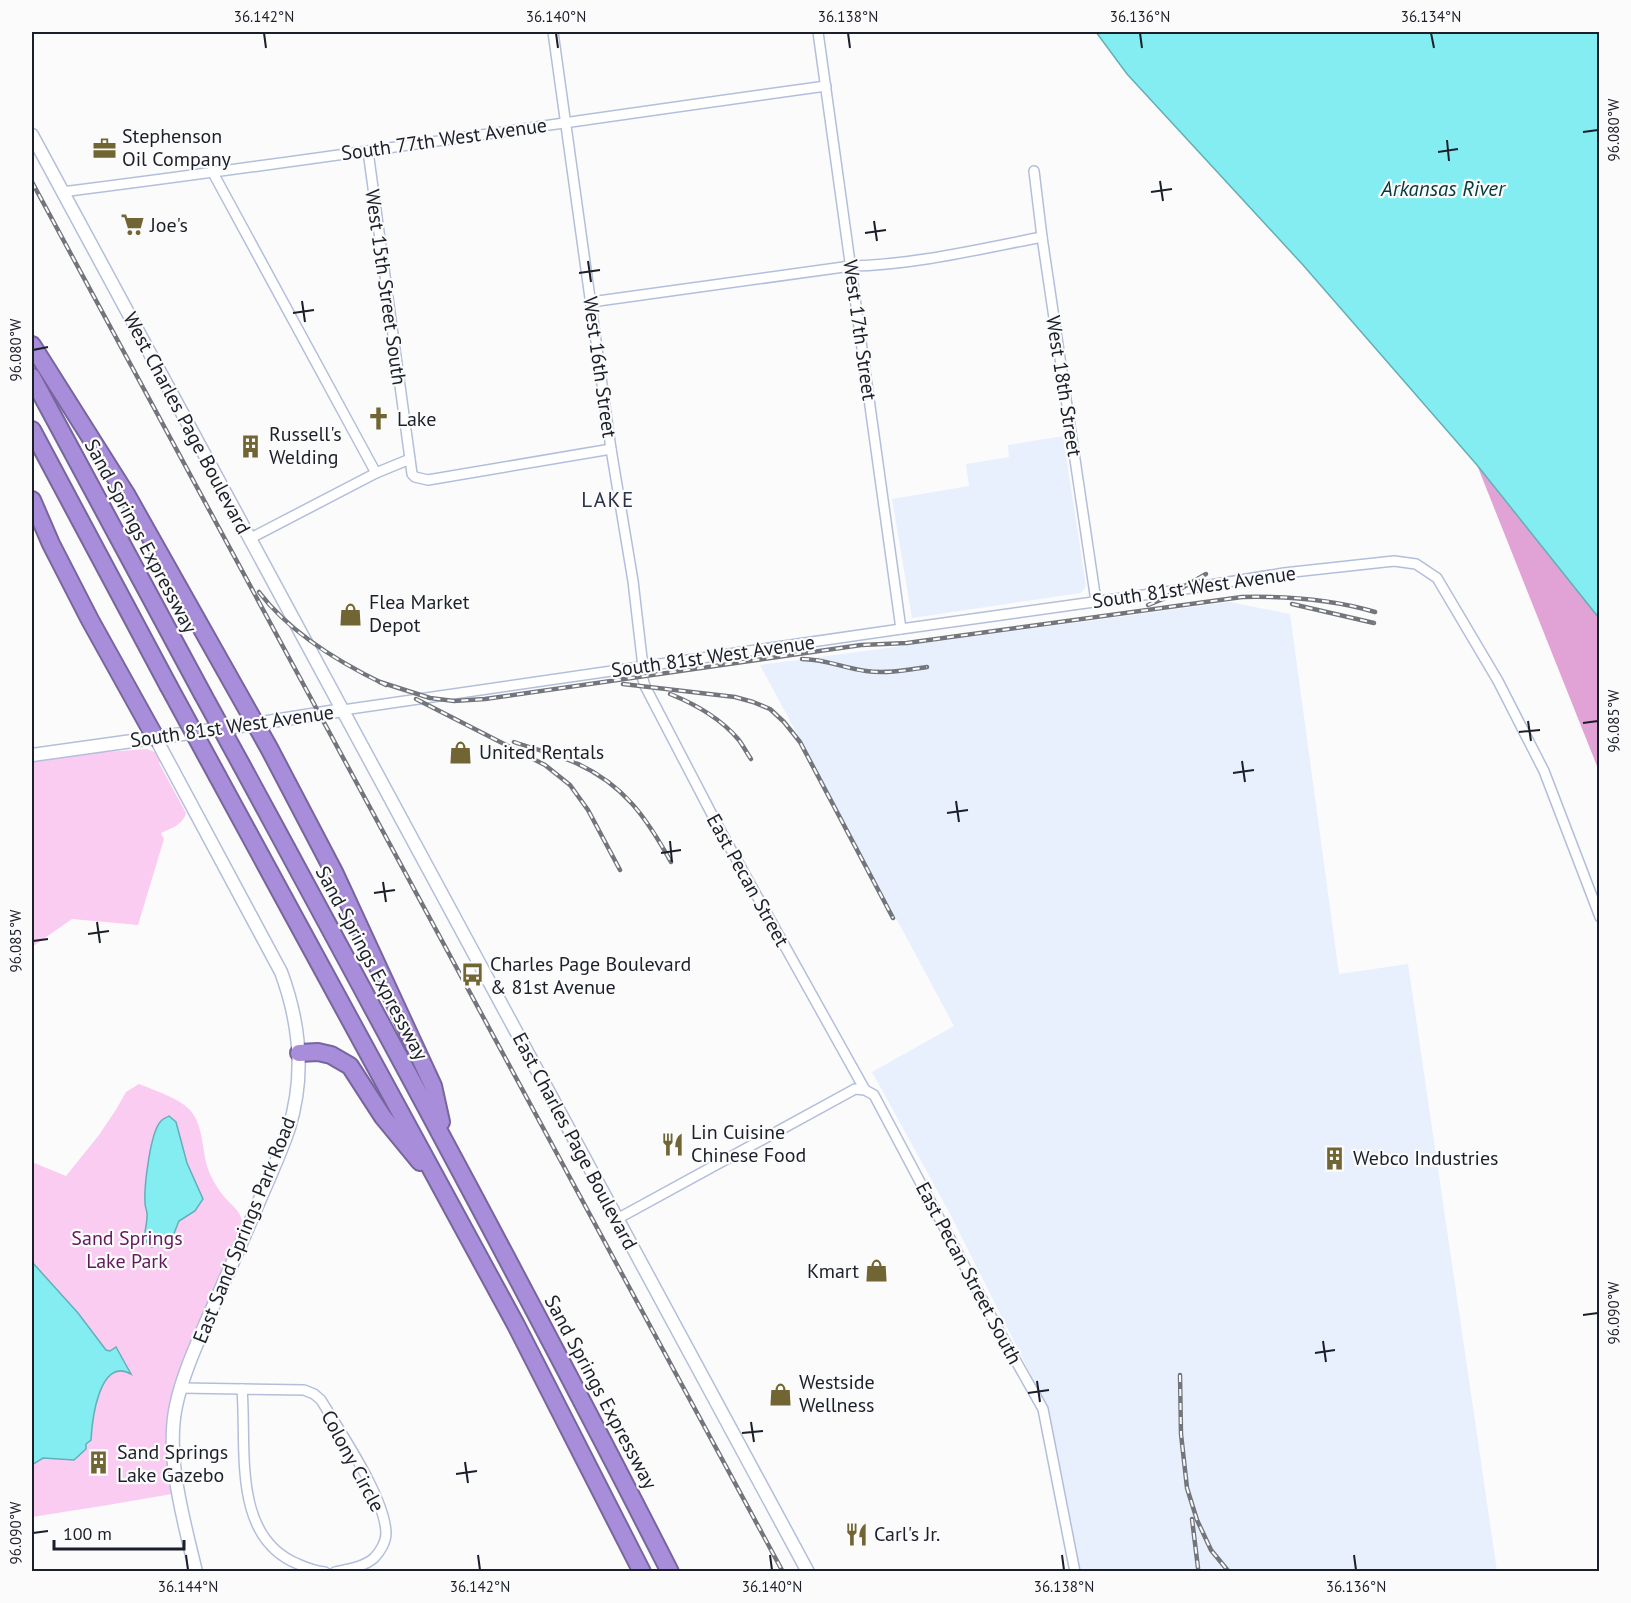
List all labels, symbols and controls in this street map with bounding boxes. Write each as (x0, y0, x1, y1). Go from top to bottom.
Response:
text: 36.142°N (234, 7, 294, 26)
text: 36.140°N (526, 7, 586, 26)
text: 36.138°N (818, 7, 878, 26)
text: 36.136°N (1110, 7, 1170, 26)
text: 36.134°N (1401, 7, 1461, 26)
text: 96.080°W (1604, 98, 1623, 161)
street label: South 77th West Avenue (339, 112, 549, 166)
place label: Stephenson Oil Company (122, 123, 232, 172)
office icon: Stephenson Oil Company (91, 135, 117, 161)
water label: Arkansas River (1380, 175, 1507, 202)
street label: West 15th Street South (359, 187, 413, 387)
supermarket icon: Joe's (119, 212, 145, 238)
place label: Joe's (149, 212, 188, 238)
street label: West 17th Street (837, 258, 883, 402)
street label: West 16th Street (577, 295, 623, 440)
street label: West Charles Page Boulevard (117, 308, 257, 538)
street label: West 18th Street (1040, 314, 1088, 459)
text: 96.080°W (6, 318, 25, 381)
church icon: Lake (366, 406, 392, 432)
place label: Lake (397, 406, 436, 432)
place label: Russell's Welding (269, 421, 342, 470)
building icon: Russell's Welding (238, 433, 264, 459)
street label: Sand Springs Expressway (79, 434, 204, 638)
district label: LAKE (581, 486, 635, 513)
street label: South 81st West Avenue (1090, 560, 1298, 614)
place label: Flea Market Depot (369, 589, 470, 638)
shop icon: Flea Market Depot (338, 601, 364, 627)
street label: South 81st West Avenue (609, 629, 817, 683)
text: 96.085°W (1604, 689, 1623, 752)
street label: South 81st West Avenue (128, 699, 336, 753)
shop icon: United Rentals (448, 739, 474, 765)
place label: United Rentals (479, 739, 604, 765)
street label: East Pecan Street (701, 809, 795, 951)
street label: Sand Springs Expressway (310, 861, 435, 1065)
text: 96.085°W (6, 909, 25, 972)
place label: Charles Page Boulevard & 81st Avenue (490, 951, 691, 1000)
bus stop icon: Charles Page Boulevard & 81st Avenue (459, 962, 485, 988)
street label: East Charles Page Boulevard (507, 1028, 643, 1254)
street label: East Sand Springs Park Road (187, 1113, 301, 1347)
place label: Lin Cuisine Chinese Food (691, 1119, 806, 1168)
restaurant icon: Lin Cuisine Chinese Food (660, 1131, 686, 1157)
building icon: Webco Industries (1322, 1145, 1348, 1171)
place label: Webco Industries (1353, 1145, 1499, 1171)
street label: East Pecan Street South (910, 1177, 1028, 1369)
park label: Sand Springs Lake Park (71, 1225, 183, 1274)
place label: Kmart (807, 1258, 859, 1284)
shop icon: Kmart (864, 1258, 890, 1284)
text: 96.090°W (1604, 1281, 1623, 1344)
street label: Sand Springs Expressway (539, 1290, 664, 1494)
place label: Westside Wellness (799, 1369, 875, 1418)
shop icon: Westside Wellness (768, 1381, 794, 1407)
street label: Colony Circle (315, 1406, 391, 1516)
place label: Sand Springs Lake Gazebo (117, 1439, 228, 1488)
building icon: Sand Springs Lake Gazebo (86, 1450, 112, 1476)
text: 96.090°W (6, 1501, 25, 1564)
scale bar (54, 1513, 184, 1551)
restaurant icon: Carl's Jr. (843, 1521, 869, 1547)
place label: Carl's Jr. (874, 1521, 940, 1547)
text: 100 m (63, 1522, 112, 1545)
text: 36.144°N (158, 1577, 218, 1596)
text: 36.142°N (450, 1577, 510, 1596)
text: 36.140°N (742, 1577, 802, 1596)
text: 36.138°N (1034, 1577, 1094, 1596)
text: 36.136°N (1326, 1577, 1386, 1596)

